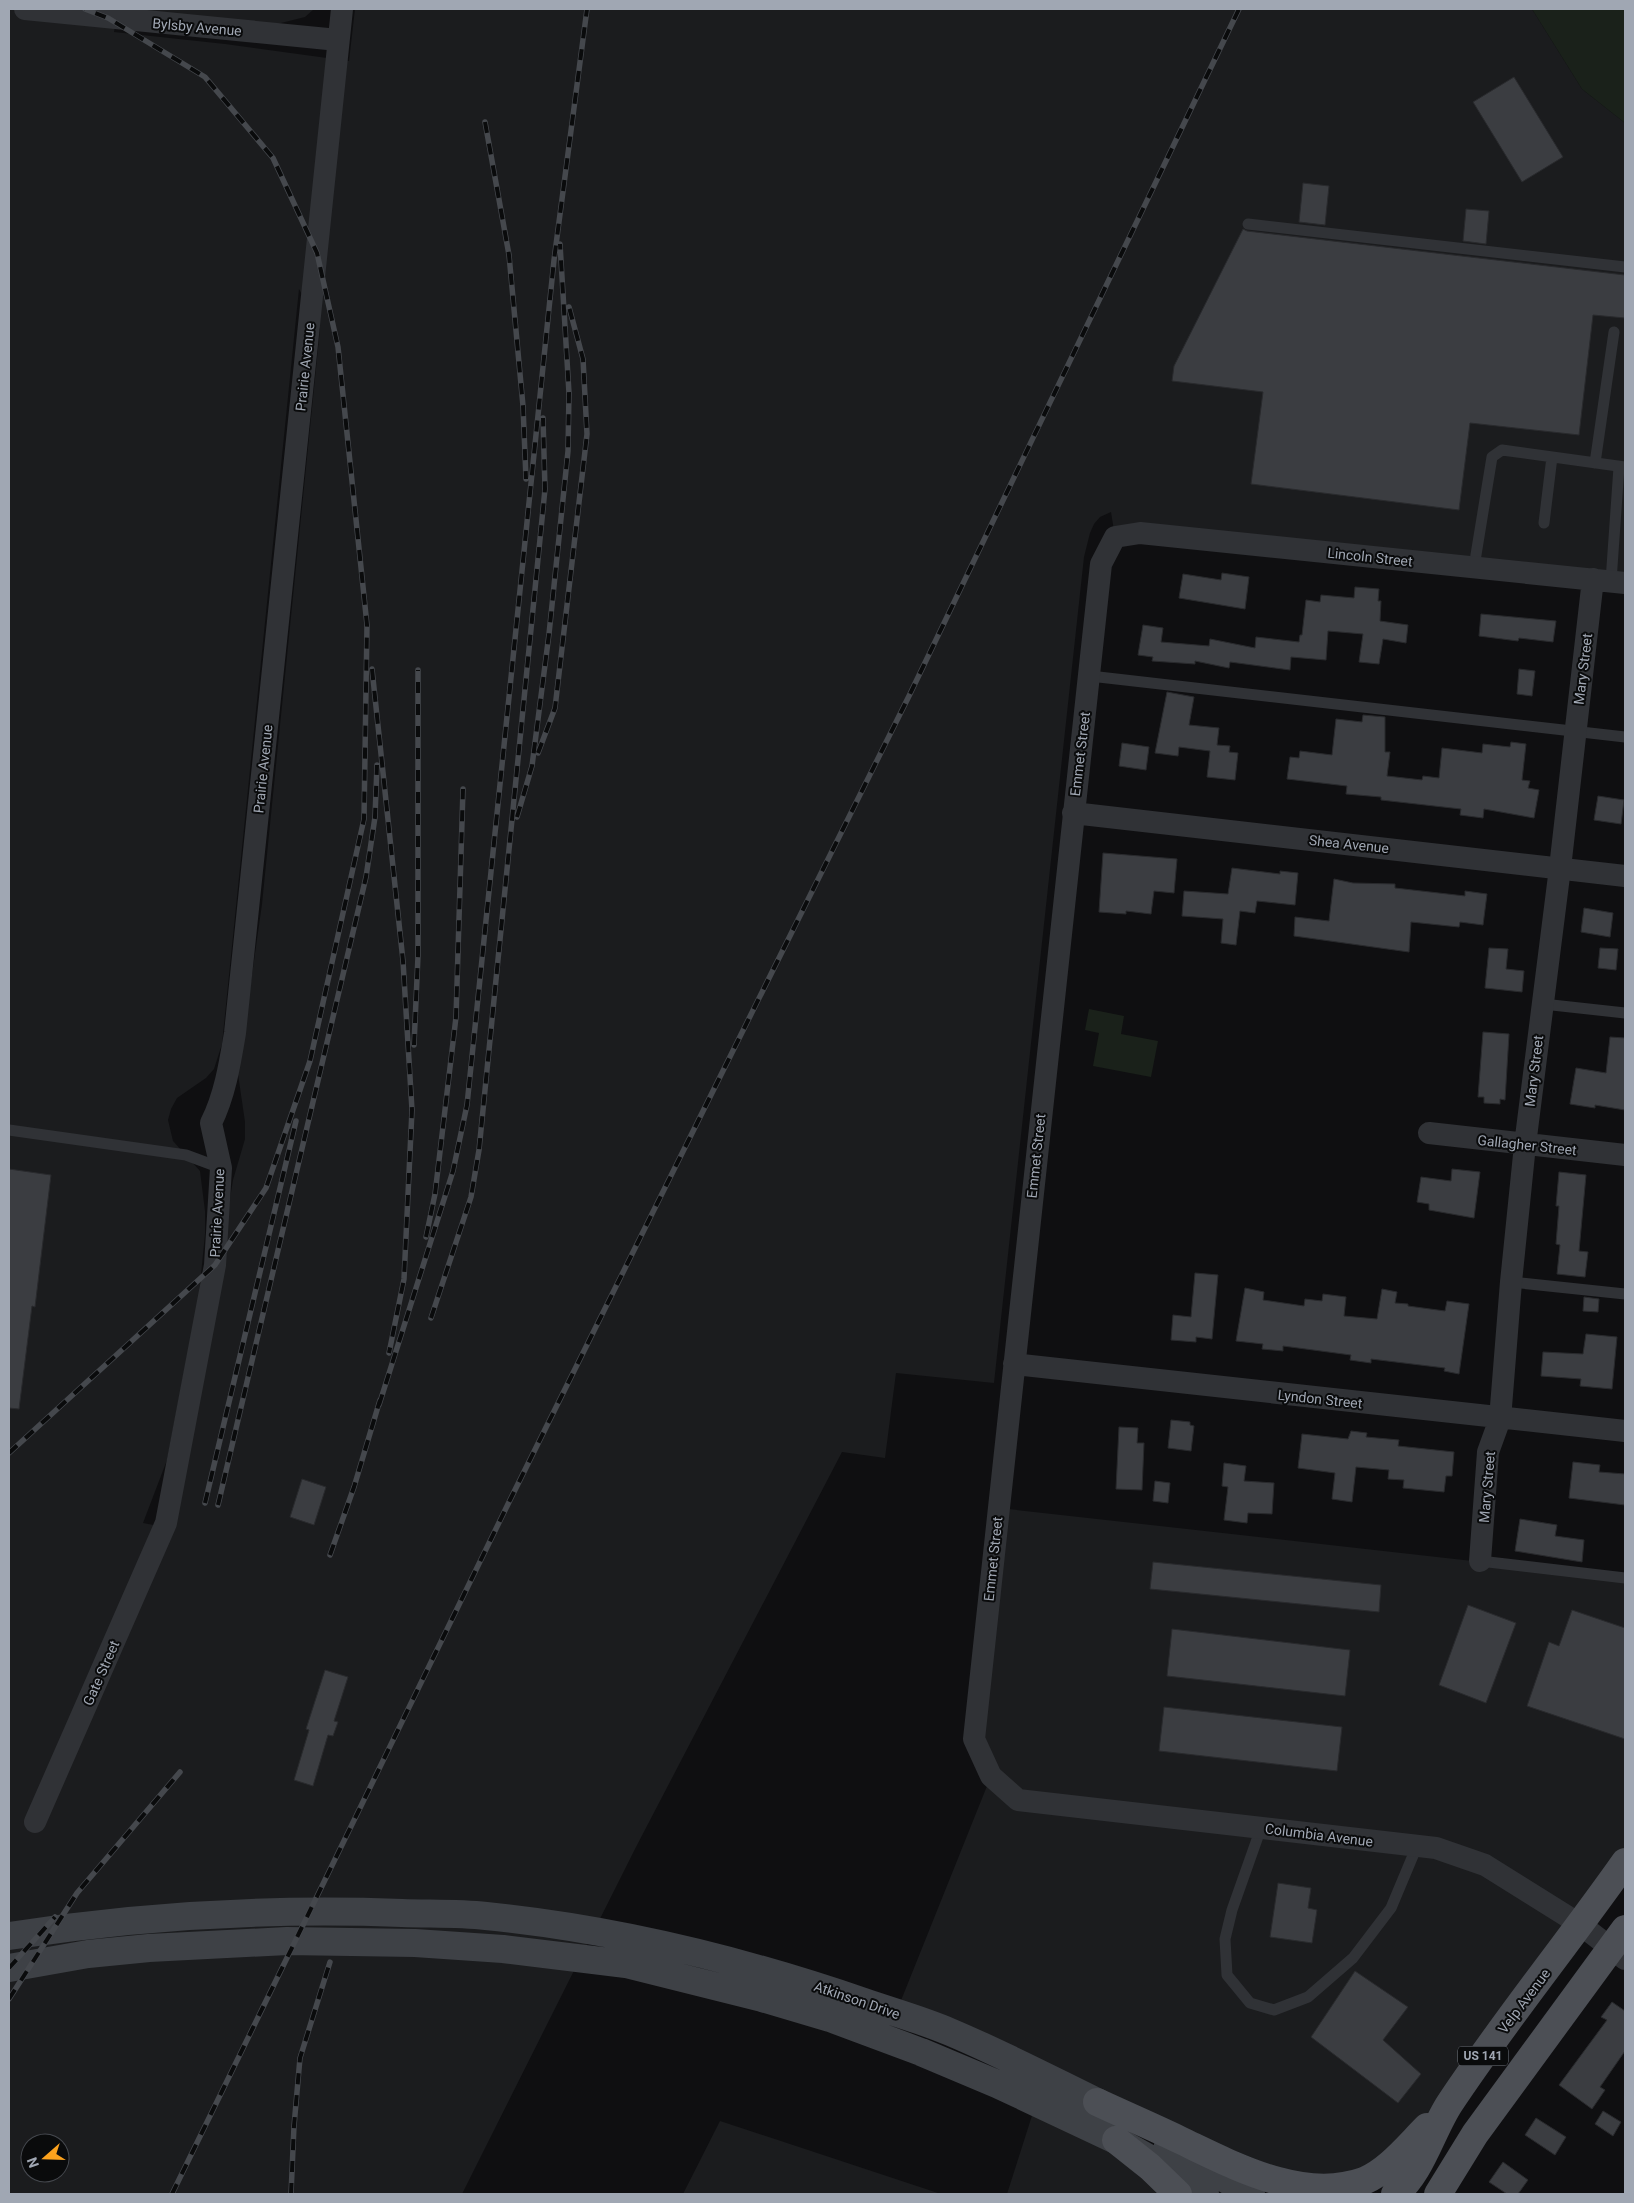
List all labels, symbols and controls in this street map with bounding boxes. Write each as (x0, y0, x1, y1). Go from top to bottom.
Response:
street label: Bylsby Avenue (152, 15, 242, 39)
street label: Prairie Avenue (292, 322, 318, 412)
street label: Lincoln Street (1327, 545, 1414, 569)
street label: Mary Street (1571, 632, 1595, 706)
street label: Emmet Street (1067, 710, 1093, 797)
street label: Prairie Avenue (250, 724, 276, 814)
street label: Shea Avenue (1308, 832, 1390, 856)
street label: Mary Street (1522, 1034, 1546, 1108)
street label: Emmet Street (1024, 1113, 1048, 1199)
street label: Gallagher Street (1477, 1132, 1578, 1158)
street label: Prairie Avenue (207, 1168, 227, 1258)
street label: Lyndon Street (1277, 1387, 1364, 1411)
street label: Mary Street (1476, 1450, 1498, 1523)
street label: Emmet Street (981, 1516, 1005, 1602)
street label: Gate Street (80, 1638, 123, 1708)
street label: Columbia Avenue (1264, 1820, 1374, 1850)
street label: Velp Avenue (1495, 1966, 1553, 2036)
street label: Atkinson Drive (812, 1978, 902, 2022)
road number: US 141 (1458, 2046, 1508, 2066)
north arrow (20, 2133, 70, 2183)
text: N (24, 2155, 42, 2170)

